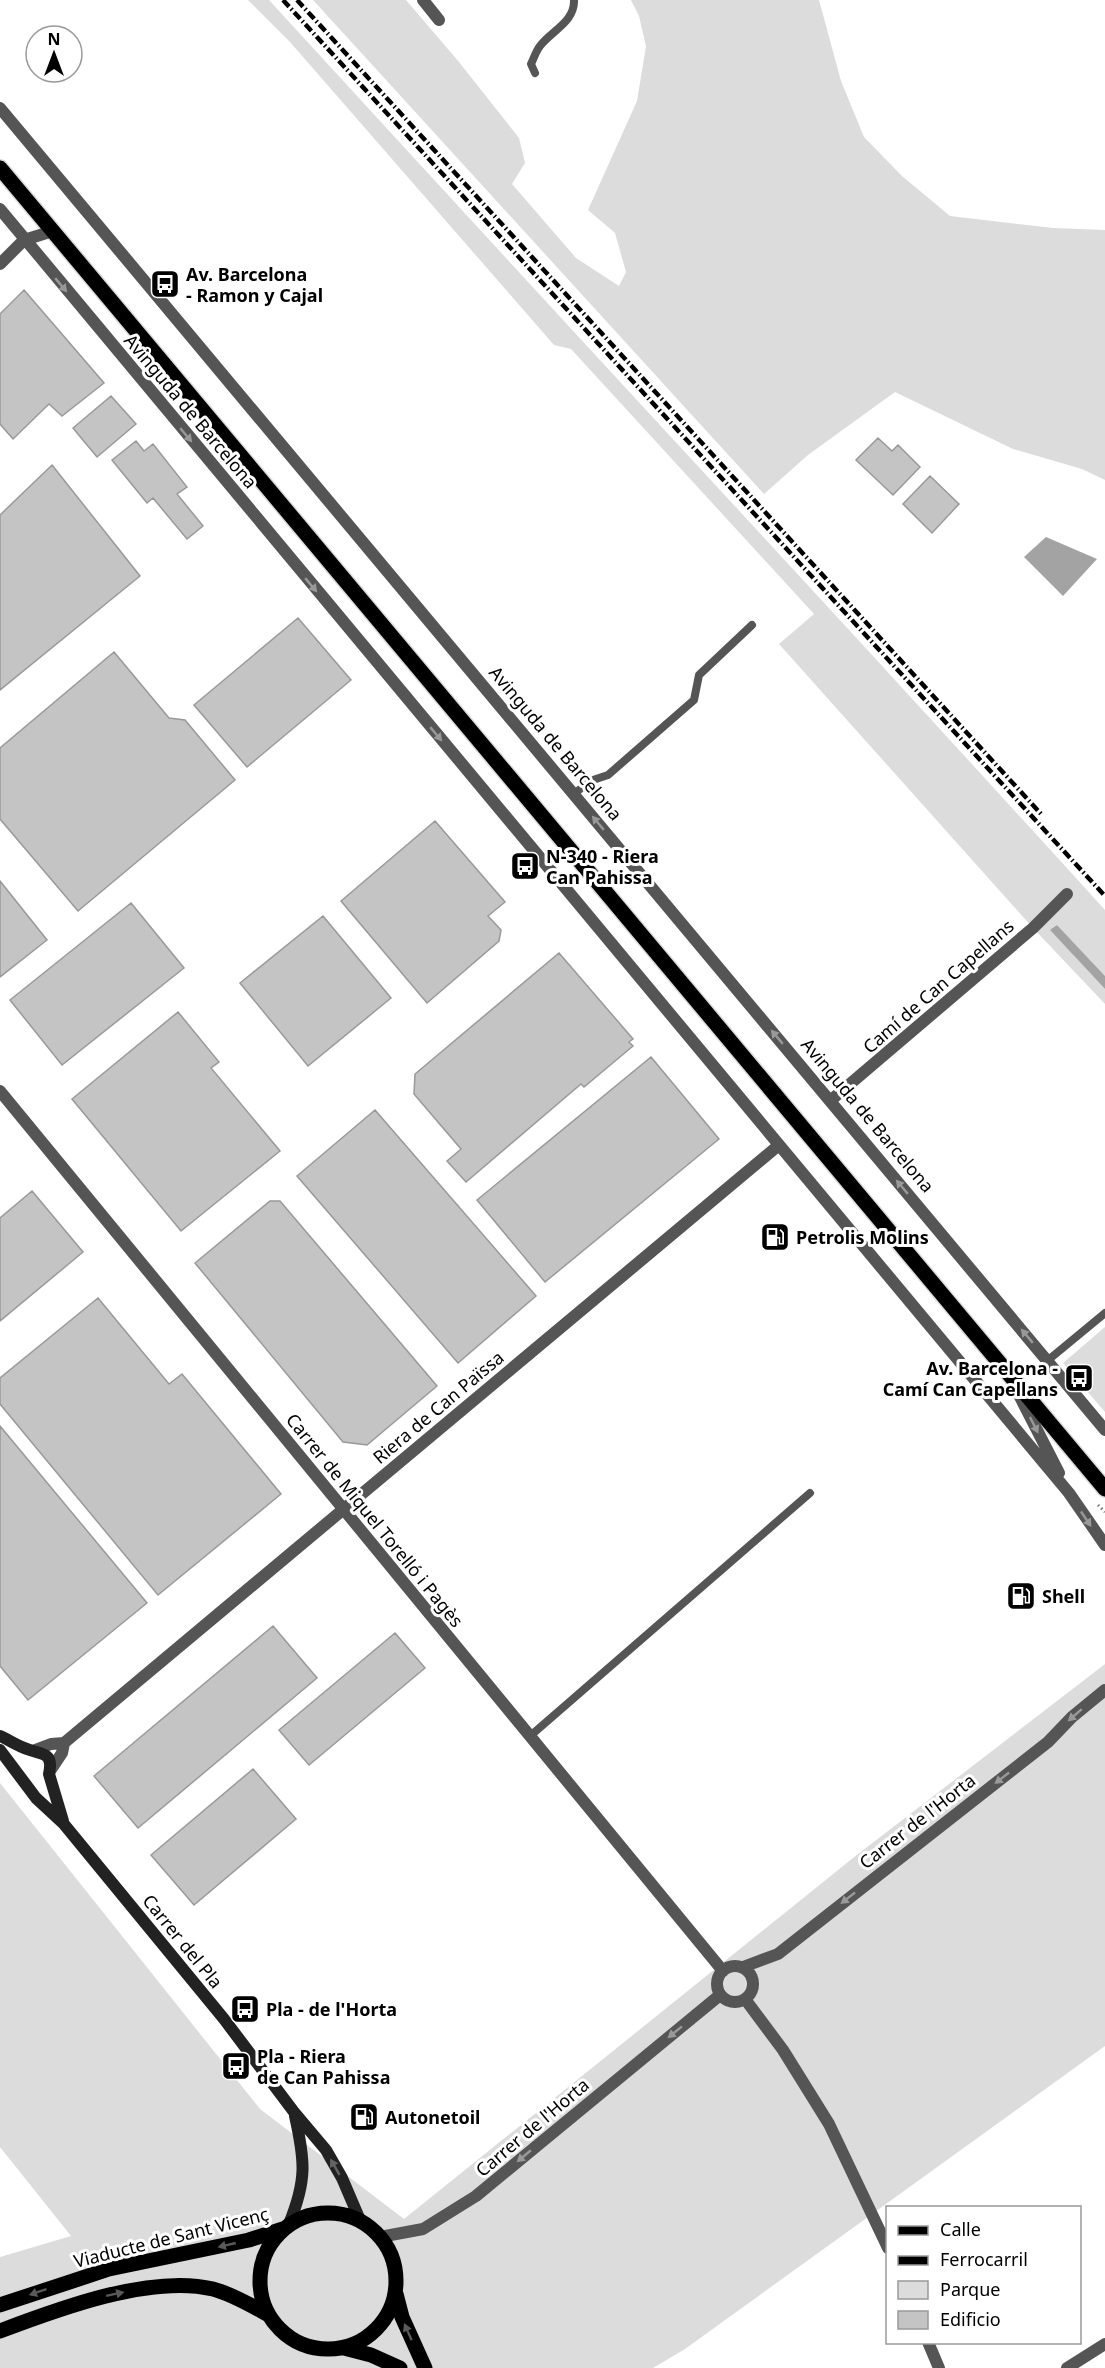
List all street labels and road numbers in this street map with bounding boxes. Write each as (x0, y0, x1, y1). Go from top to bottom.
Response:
street label: Avinguda de Barcelona (119, 329, 263, 493)
street label: Avinguda de Barcelona (484, 661, 628, 825)
street label: Camí de Can Capellans (857, 914, 1019, 1058)
street label: Avinguda de Barcelona (796, 1033, 940, 1197)
street label: Riera de Can Païssa (367, 1345, 509, 1469)
street label: Carrer de Miquel Torelló i Pagès (281, 1408, 469, 1632)
street label: Carrer de l'Horta (854, 1768, 980, 1874)
street label: Carrer del Pla (138, 1889, 228, 1993)
street label: Carrer de l'Horta (470, 2072, 594, 2182)
street label: Viaducte de Sant Vicenç (71, 2201, 271, 2273)

